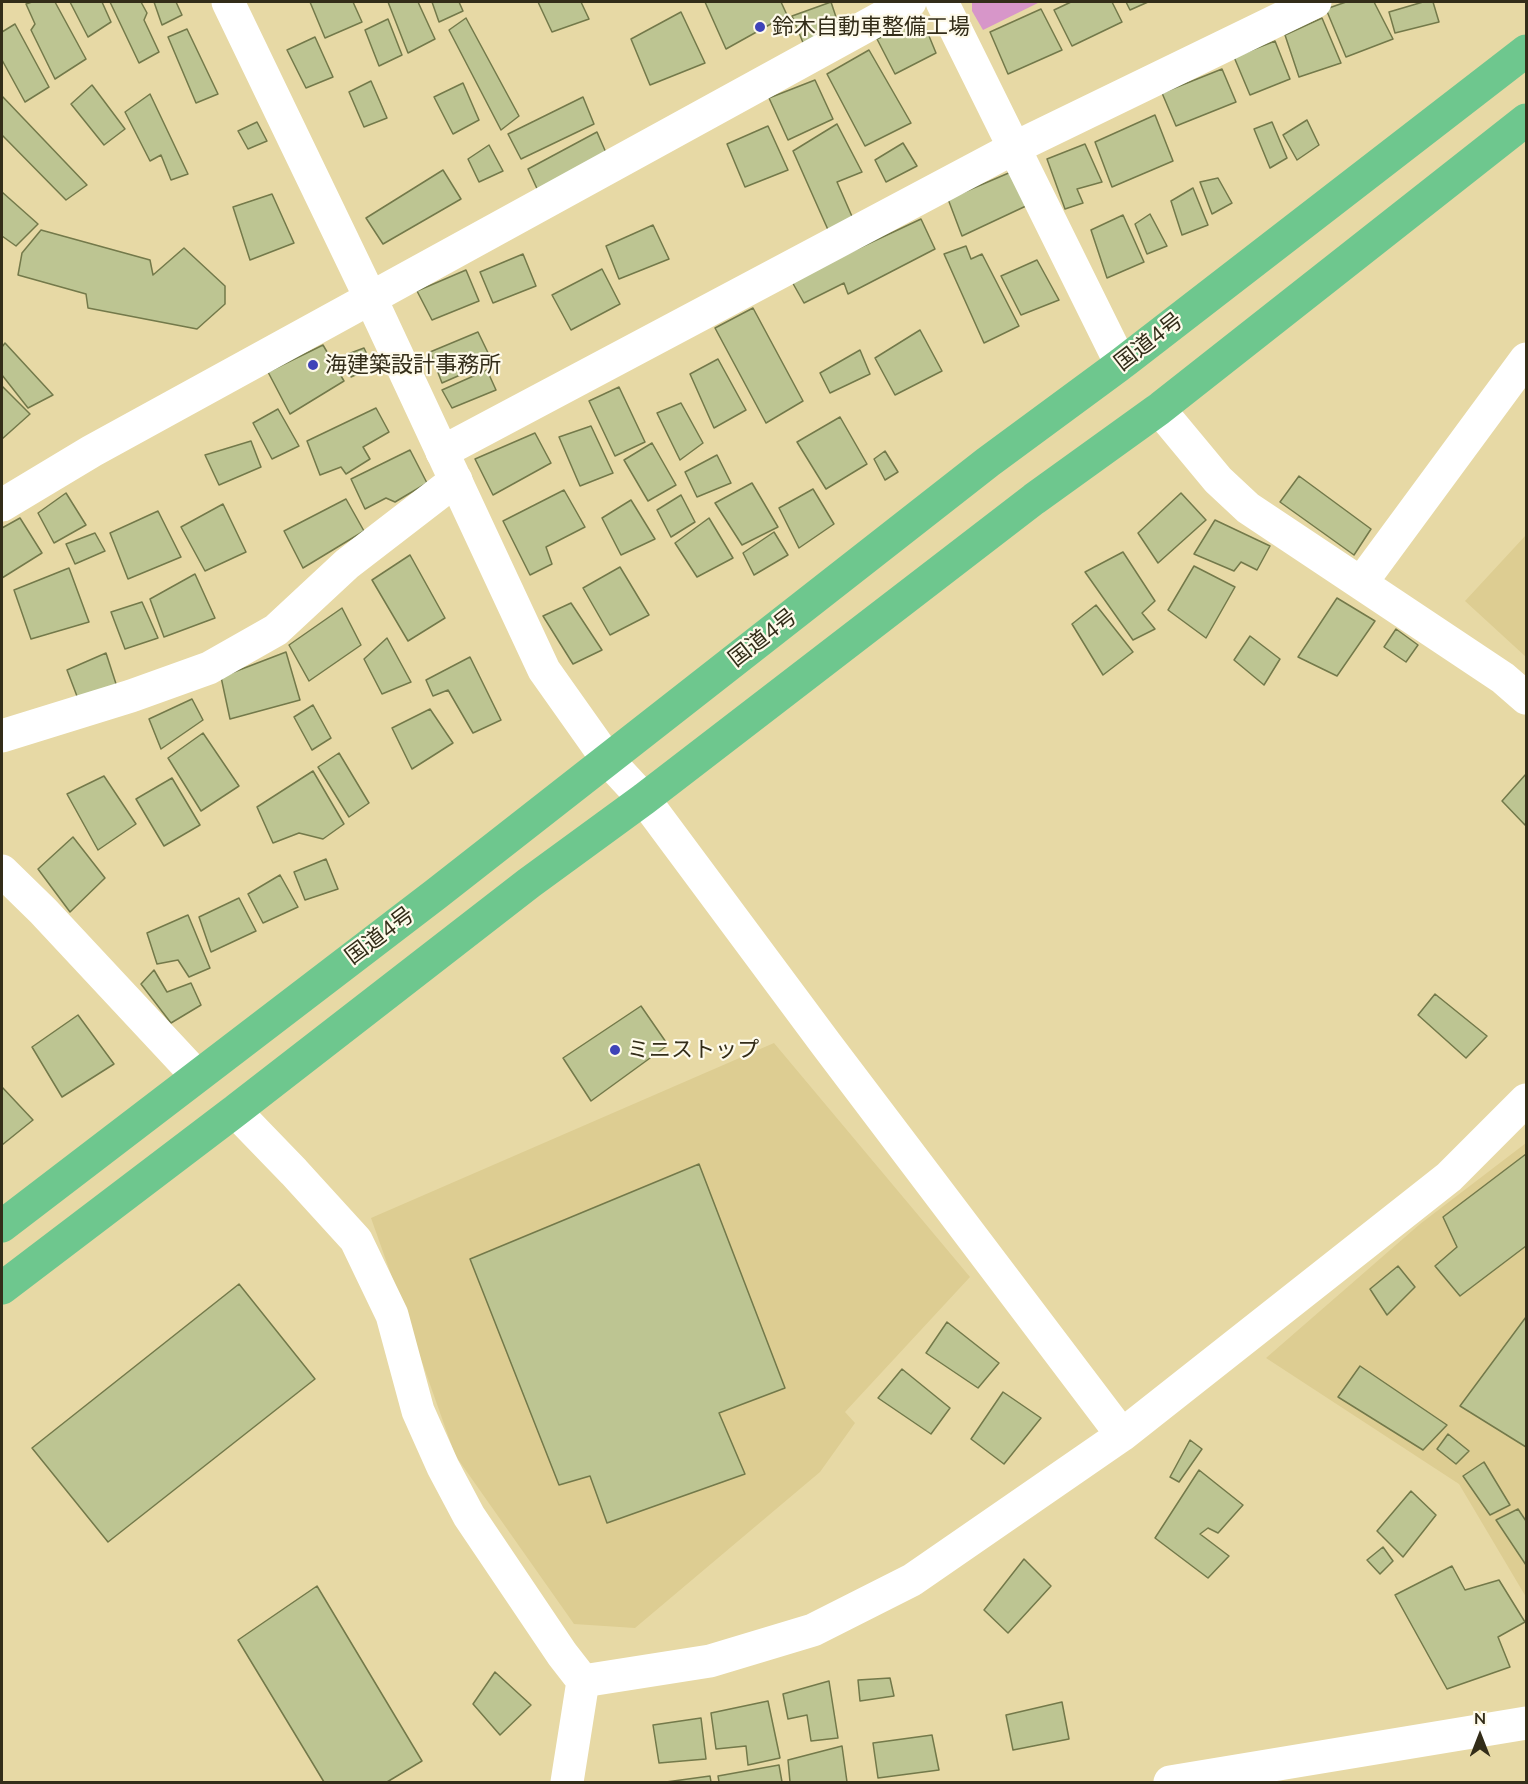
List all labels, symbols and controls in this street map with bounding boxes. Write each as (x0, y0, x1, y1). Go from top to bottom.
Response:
place label: 鈴木自動車整備工場 (772, 14, 970, 40)
marker: 鈴木自動車整備工場 (753, 20, 767, 34)
street label: 国道4号 (1110, 307, 1188, 377)
place label: 海建築設計事務所 (325, 352, 501, 378)
marker: 海建築設計事務所 (306, 358, 320, 372)
street label: 国道4号 (724, 603, 802, 673)
street label: 国道4号 (340, 902, 420, 970)
place label: ミニストップ (627, 1037, 759, 1063)
marker: ミニストップ (608, 1043, 622, 1057)
north arrow (1450, 1706, 1510, 1766)
text: N (1474, 1708, 1486, 1728)

